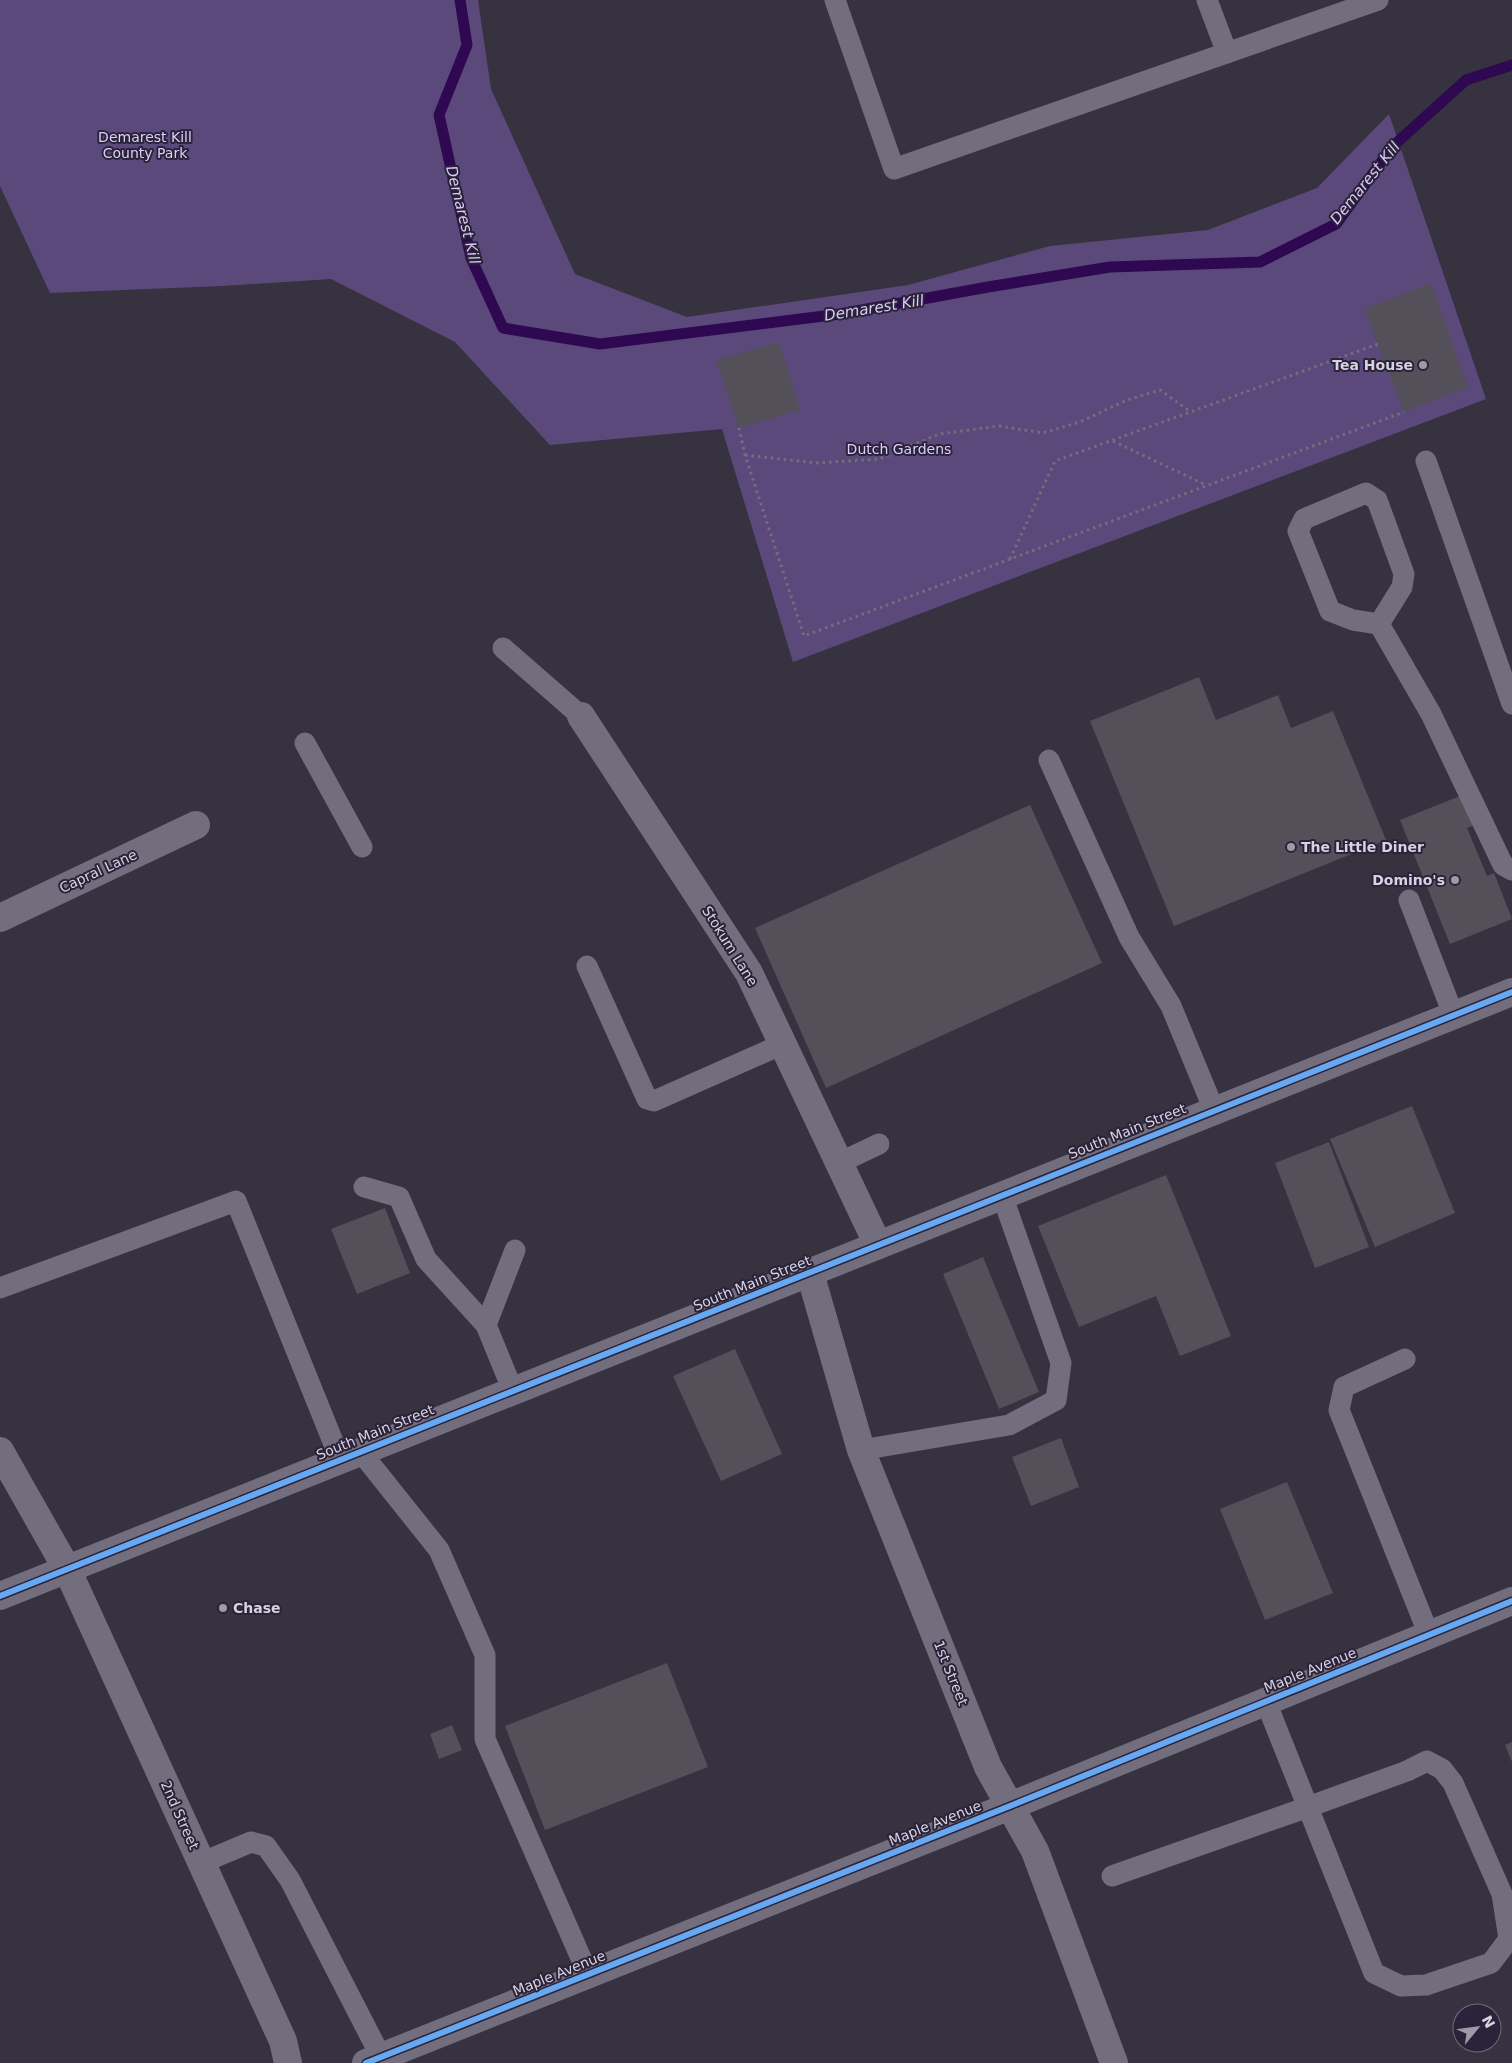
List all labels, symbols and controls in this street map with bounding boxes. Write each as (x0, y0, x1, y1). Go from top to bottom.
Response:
park label: Demarest Kill County Park (98, 129, 192, 161)
water label: Demarest Kill (1326, 138, 1404, 228)
water label: Demarest Kill (442, 164, 484, 267)
water label: Demarest Kill (823, 291, 926, 325)
place label: Tea House (1332, 357, 1413, 373)
marker: Tea House (1417, 359, 1429, 371)
park label: Dutch Gardens (847, 441, 951, 457)
place label: The Little Diner (1301, 839, 1424, 855)
marker: The Little Diner (1285, 841, 1297, 853)
street label: Capral Lane (57, 846, 139, 896)
place label: Domino's (1372, 872, 1445, 888)
marker: Domino's (1449, 874, 1461, 886)
street label: Stokum Lane (699, 903, 761, 989)
street label: South Main Street (1066, 1100, 1189, 1162)
street label: South Main Street (691, 1252, 814, 1314)
street label: South Main Street (314, 1401, 437, 1463)
place label: Chase (233, 1600, 281, 1616)
marker: Chase (217, 1602, 229, 1614)
street label: 1st Street (931, 1638, 971, 1708)
street label: Maple Avenue (1261, 1644, 1359, 1696)
street label: 2nd Street (158, 1778, 202, 1852)
street label: Maple Avenue (886, 1797, 984, 1849)
street label: Maple Avenue (510, 1947, 608, 1999)
north arrow (1452, 2003, 1502, 2053)
text: N (1479, 2013, 1498, 2031)

